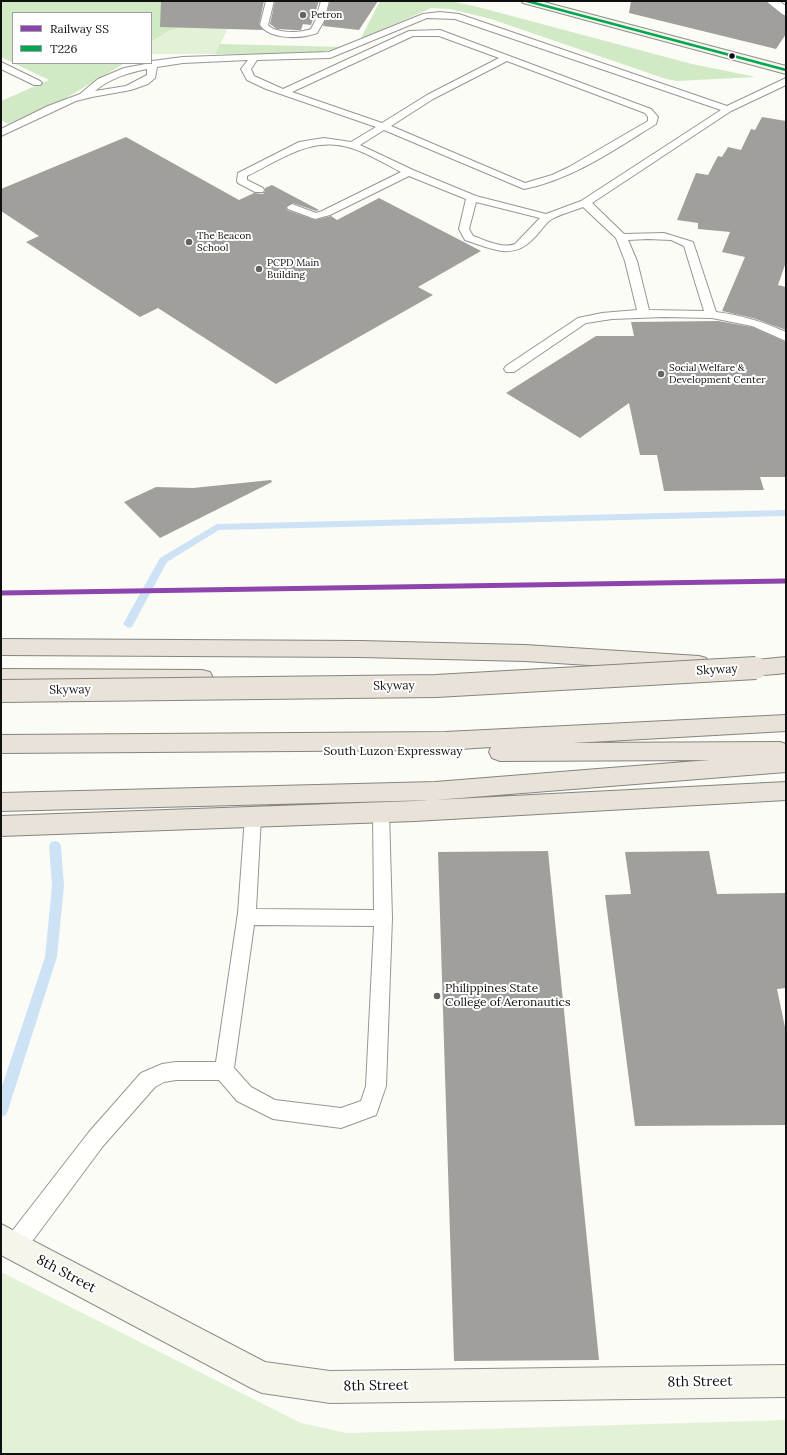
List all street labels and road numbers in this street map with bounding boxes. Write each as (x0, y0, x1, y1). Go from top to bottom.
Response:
street label: Skyway (696, 662, 738, 678)
street label: Skyway (373, 678, 415, 694)
street label: Skyway (49, 682, 91, 698)
street label: South Luzon Expressway (323, 745, 463, 759)
street label: 8th Street (33, 1251, 99, 1297)
street label: 8th Street (667, 1373, 733, 1391)
street label: 8th Street (343, 1377, 409, 1395)

